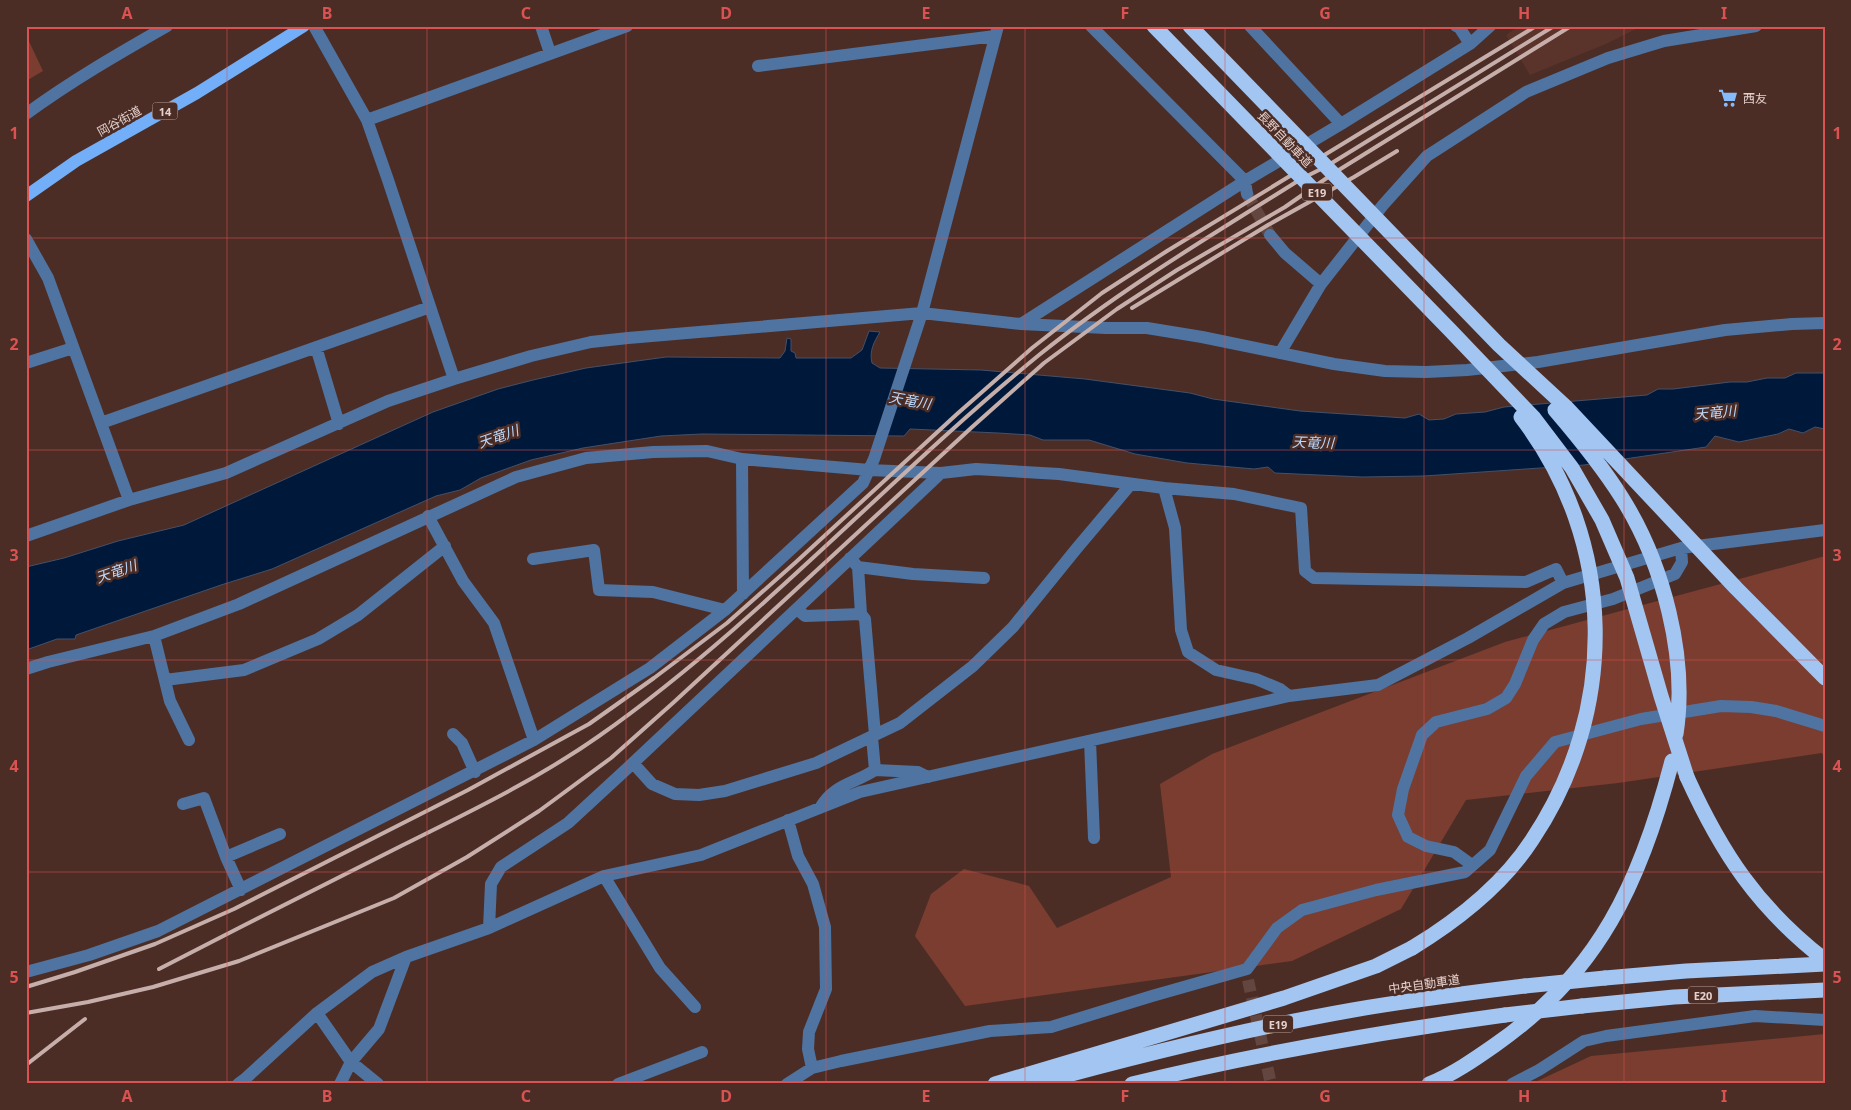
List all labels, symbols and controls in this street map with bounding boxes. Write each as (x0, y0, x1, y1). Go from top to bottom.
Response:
text: A (121, 2, 133, 24)
text: B (322, 2, 332, 24)
text: C (521, 2, 531, 24)
text: D (720, 2, 732, 24)
text: E (922, 2, 931, 24)
text: F (1121, 2, 1129, 24)
text: G (1319, 2, 1331, 24)
text: H (1518, 2, 1530, 24)
text: I (1721, 2, 1727, 24)
supermarket icon: 西友 (1717, 87, 1739, 109)
place label: 西友 (1743, 90, 1767, 107)
street label: 岡谷街道 (94, 102, 144, 140)
road number: 14 (152, 102, 178, 120)
street label: 長野自動車道 (1254, 107, 1316, 171)
text: 1 (9, 122, 19, 144)
text: 1 (1832, 122, 1842, 144)
road number: E19 (1302, 183, 1332, 200)
text: 2 (9, 333, 19, 355)
text: 2 (1832, 333, 1842, 355)
water label: 天竜川 (888, 387, 934, 413)
water label: 天竜川 (1693, 401, 1739, 423)
water label: 天竜川 (475, 420, 523, 452)
water label: 天竜川 (1292, 432, 1336, 452)
text: 3 (9, 544, 19, 566)
text: 3 (1832, 544, 1842, 566)
water label: 天竜川 (93, 555, 141, 587)
text: 4 (9, 755, 19, 777)
text: 4 (1832, 755, 1842, 777)
text: 5 (9, 966, 19, 988)
text: 5 (1832, 966, 1842, 988)
street label: 中央自動車道 (1387, 971, 1461, 997)
road number: E20 (1688, 986, 1718, 1004)
road number: E19 (1263, 1016, 1293, 1032)
text: A (121, 1085, 133, 1107)
text: B (322, 1085, 332, 1107)
text: C (521, 1085, 531, 1107)
text: D (720, 1085, 732, 1107)
text: E (922, 1085, 931, 1107)
text: F (1121, 1085, 1129, 1107)
text: G (1319, 1085, 1331, 1107)
text: H (1518, 1085, 1530, 1107)
text: I (1721, 1085, 1727, 1107)

